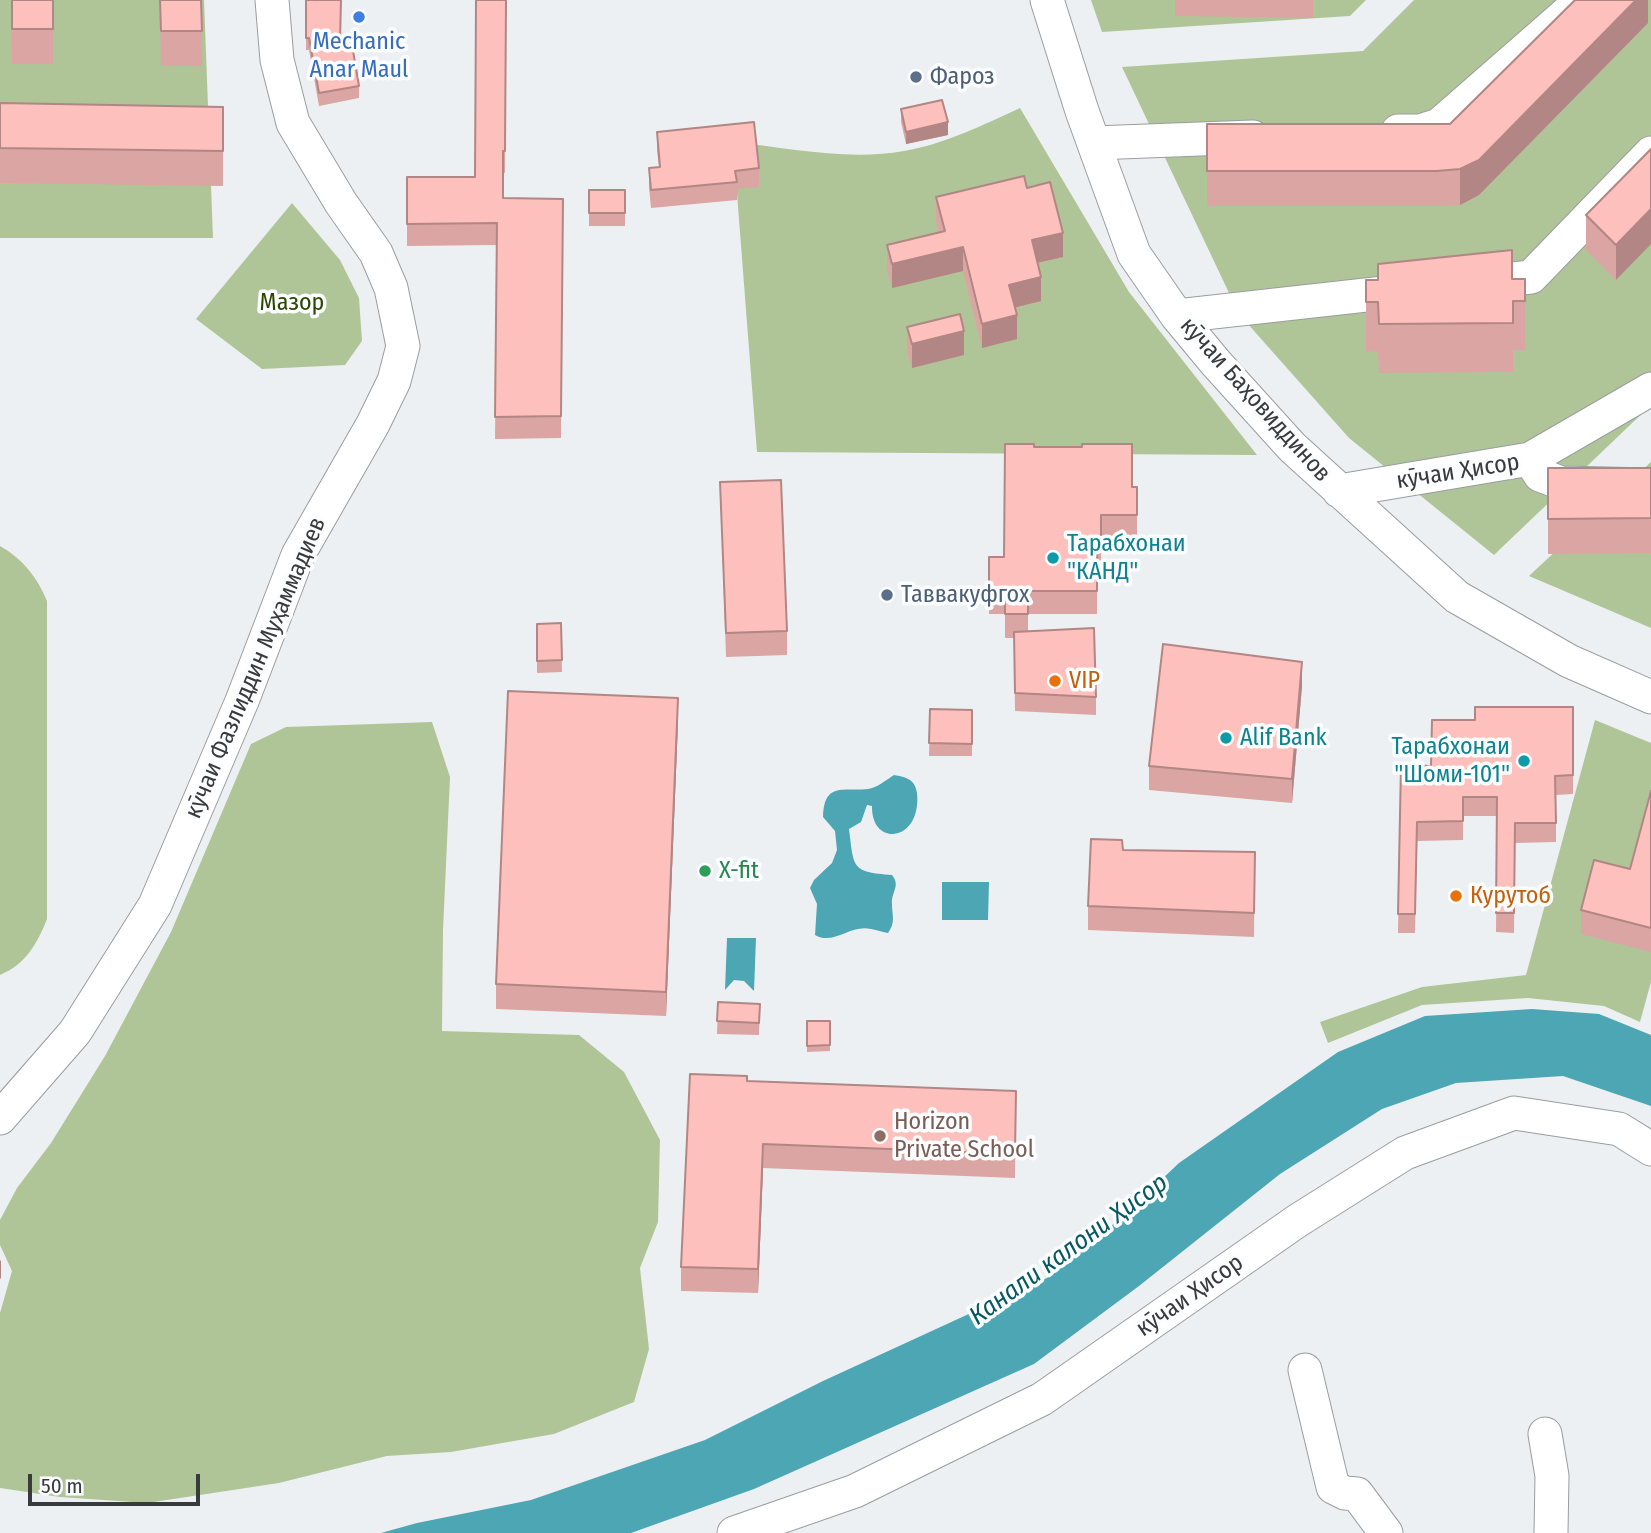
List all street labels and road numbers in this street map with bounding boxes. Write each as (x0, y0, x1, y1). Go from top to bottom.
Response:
street label: кӯчаи Баҳовиддинов (1174, 312, 1336, 488)
street label: кӯчаи Ҳисор (1394, 448, 1522, 496)
street label: кӯчаи Фазлиддин Муҳаммадиев (179, 513, 333, 823)
street label: кӯчаи Ҳисор (1131, 1249, 1249, 1343)

